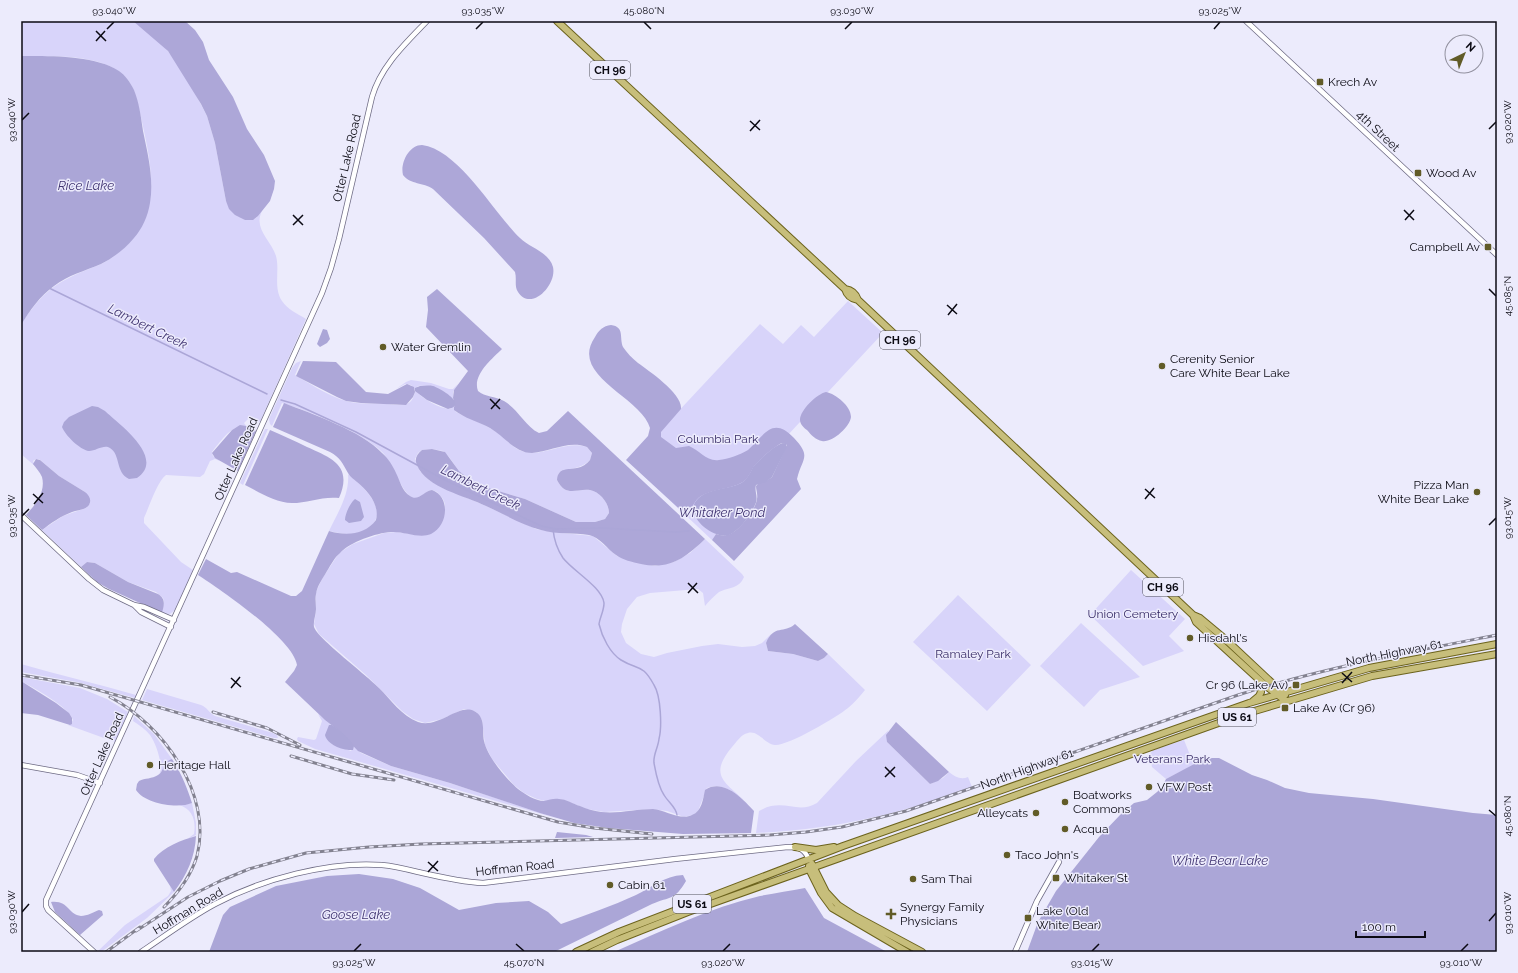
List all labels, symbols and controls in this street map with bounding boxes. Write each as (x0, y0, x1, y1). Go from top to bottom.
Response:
text: 93.040°W (92, 5, 136, 16)
text: 93.035°W (461, 5, 505, 16)
text: 45.080°N (623, 5, 665, 16)
text: 93.030°W (830, 5, 874, 16)
text: 93.025°W (1199, 5, 1242, 16)
north arrow (1444, 34, 1484, 74)
text: N (1463, 39, 1478, 55)
road number: CH 96 (590, 61, 630, 79)
place label: Krech Av (1328, 75, 1378, 89)
marker: Krech Av (1315, 77, 1325, 87)
text: 93.040°W (6, 98, 17, 142)
text: 93.020°W (1502, 100, 1513, 144)
street label: 4th Street (1354, 107, 1402, 155)
street label: Otter Lake Road (330, 113, 364, 203)
place label: Wood Av (1426, 166, 1477, 180)
marker: Wood Av (1413, 168, 1423, 178)
water label: Rice Lake (58, 178, 114, 193)
place label: Campbell Av (1409, 240, 1481, 254)
marker: Campbell Av (1483, 242, 1493, 252)
text: 45.085°N (1502, 276, 1513, 316)
water label: Lambert Creek (106, 301, 190, 352)
road number: CH 96 (880, 331, 920, 349)
place label: Water Gremlin (391, 340, 471, 354)
marker: Water Gremlin (378, 342, 388, 352)
place label: Cerenity Senior Care White Bear Lake (1170, 352, 1290, 380)
marker: Cerenity Senior Care White Bear Lake (1157, 361, 1167, 371)
street label: Otter Lake Road (211, 415, 261, 503)
park label: Columbia Park (678, 432, 759, 446)
water label: Lambert Creek (439, 462, 523, 513)
place label: Pizza Man White Bear Lake (1378, 478, 1469, 506)
marker: Pizza Man White Bear Lake (1472, 487, 1482, 497)
text: 93.035°W (6, 494, 17, 538)
text: 93.015°W (1502, 496, 1513, 539)
water label: Whitaker Pond (679, 505, 765, 520)
road number: CH 96 (1143, 578, 1183, 596)
park label: Union Cemetery (1088, 607, 1179, 621)
place label: Hisdahl's (1198, 631, 1248, 645)
marker: Hisdahl's (1185, 633, 1195, 643)
street label: North Highway 61 (1345, 637, 1443, 669)
park label: Ramaley Park (935, 647, 1012, 661)
place label: Cr 96 (Lake Av) (1206, 678, 1288, 692)
marker: Cr 96 (Lake Av) (1291, 680, 1301, 690)
place label: Lake Av (Cr 96) (1293, 701, 1375, 715)
marker: Lake Av (Cr 96) (1280, 703, 1290, 713)
road number: US 61 (1218, 708, 1256, 726)
street label: Otter Lake Road (77, 710, 127, 798)
street label: North Highway 61 (979, 746, 1075, 792)
park label: Veterans Park (1134, 752, 1211, 766)
place label: Heritage Hall (158, 758, 231, 772)
marker: Heritage Hall (145, 760, 155, 770)
place label: VFW Post (1157, 780, 1212, 794)
marker: VFW Post (1144, 782, 1154, 792)
place label: Boatworks Commons (1073, 788, 1132, 816)
text: 45.080°N (1502, 795, 1513, 837)
marker: Boatworks Commons (1060, 797, 1070, 807)
place label: Alleycats (977, 806, 1028, 820)
marker: Alleycats (1031, 808, 1041, 818)
place label: Acqua (1073, 822, 1109, 836)
marker: Acqua (1060, 824, 1070, 834)
place label: Taco John's (1015, 848, 1079, 862)
marker: Taco John's (1002, 850, 1012, 860)
water label: White Bear Lake (1172, 853, 1268, 868)
street label: Hoffman Road (475, 857, 555, 879)
place label: Whitaker St (1064, 871, 1128, 885)
place label: Sam Thai (921, 872, 972, 886)
marker: Whitaker St (1051, 873, 1061, 883)
marker: Sam Thai (908, 874, 918, 884)
place label: Cabin 61 (618, 878, 665, 892)
marker: Cabin 61 (605, 880, 615, 890)
street label: Hoffman Road (150, 885, 226, 937)
text: 93.030°W (6, 890, 17, 934)
text: 93.010°W (1502, 891, 1513, 934)
road number: US 61 (673, 895, 711, 913)
place label: Synergy Family Physicians (900, 900, 985, 928)
place label: Lake (Old White Bear) (1036, 904, 1101, 932)
water label: Goose Lake (322, 907, 390, 922)
marker: Synergy Family Physicians (885, 908, 897, 920)
marker: Lake (Old White Bear) (1023, 913, 1033, 923)
scale bar (1356, 913, 1425, 939)
text: 100 m (1362, 920, 1396, 934)
text: 93.025°W (333, 957, 376, 968)
text: 45.070°N (504, 957, 544, 968)
text: 93.020°W (701, 957, 745, 968)
text: 93.015°W (1071, 957, 1114, 968)
text: 93.010°W (1440, 957, 1483, 968)

